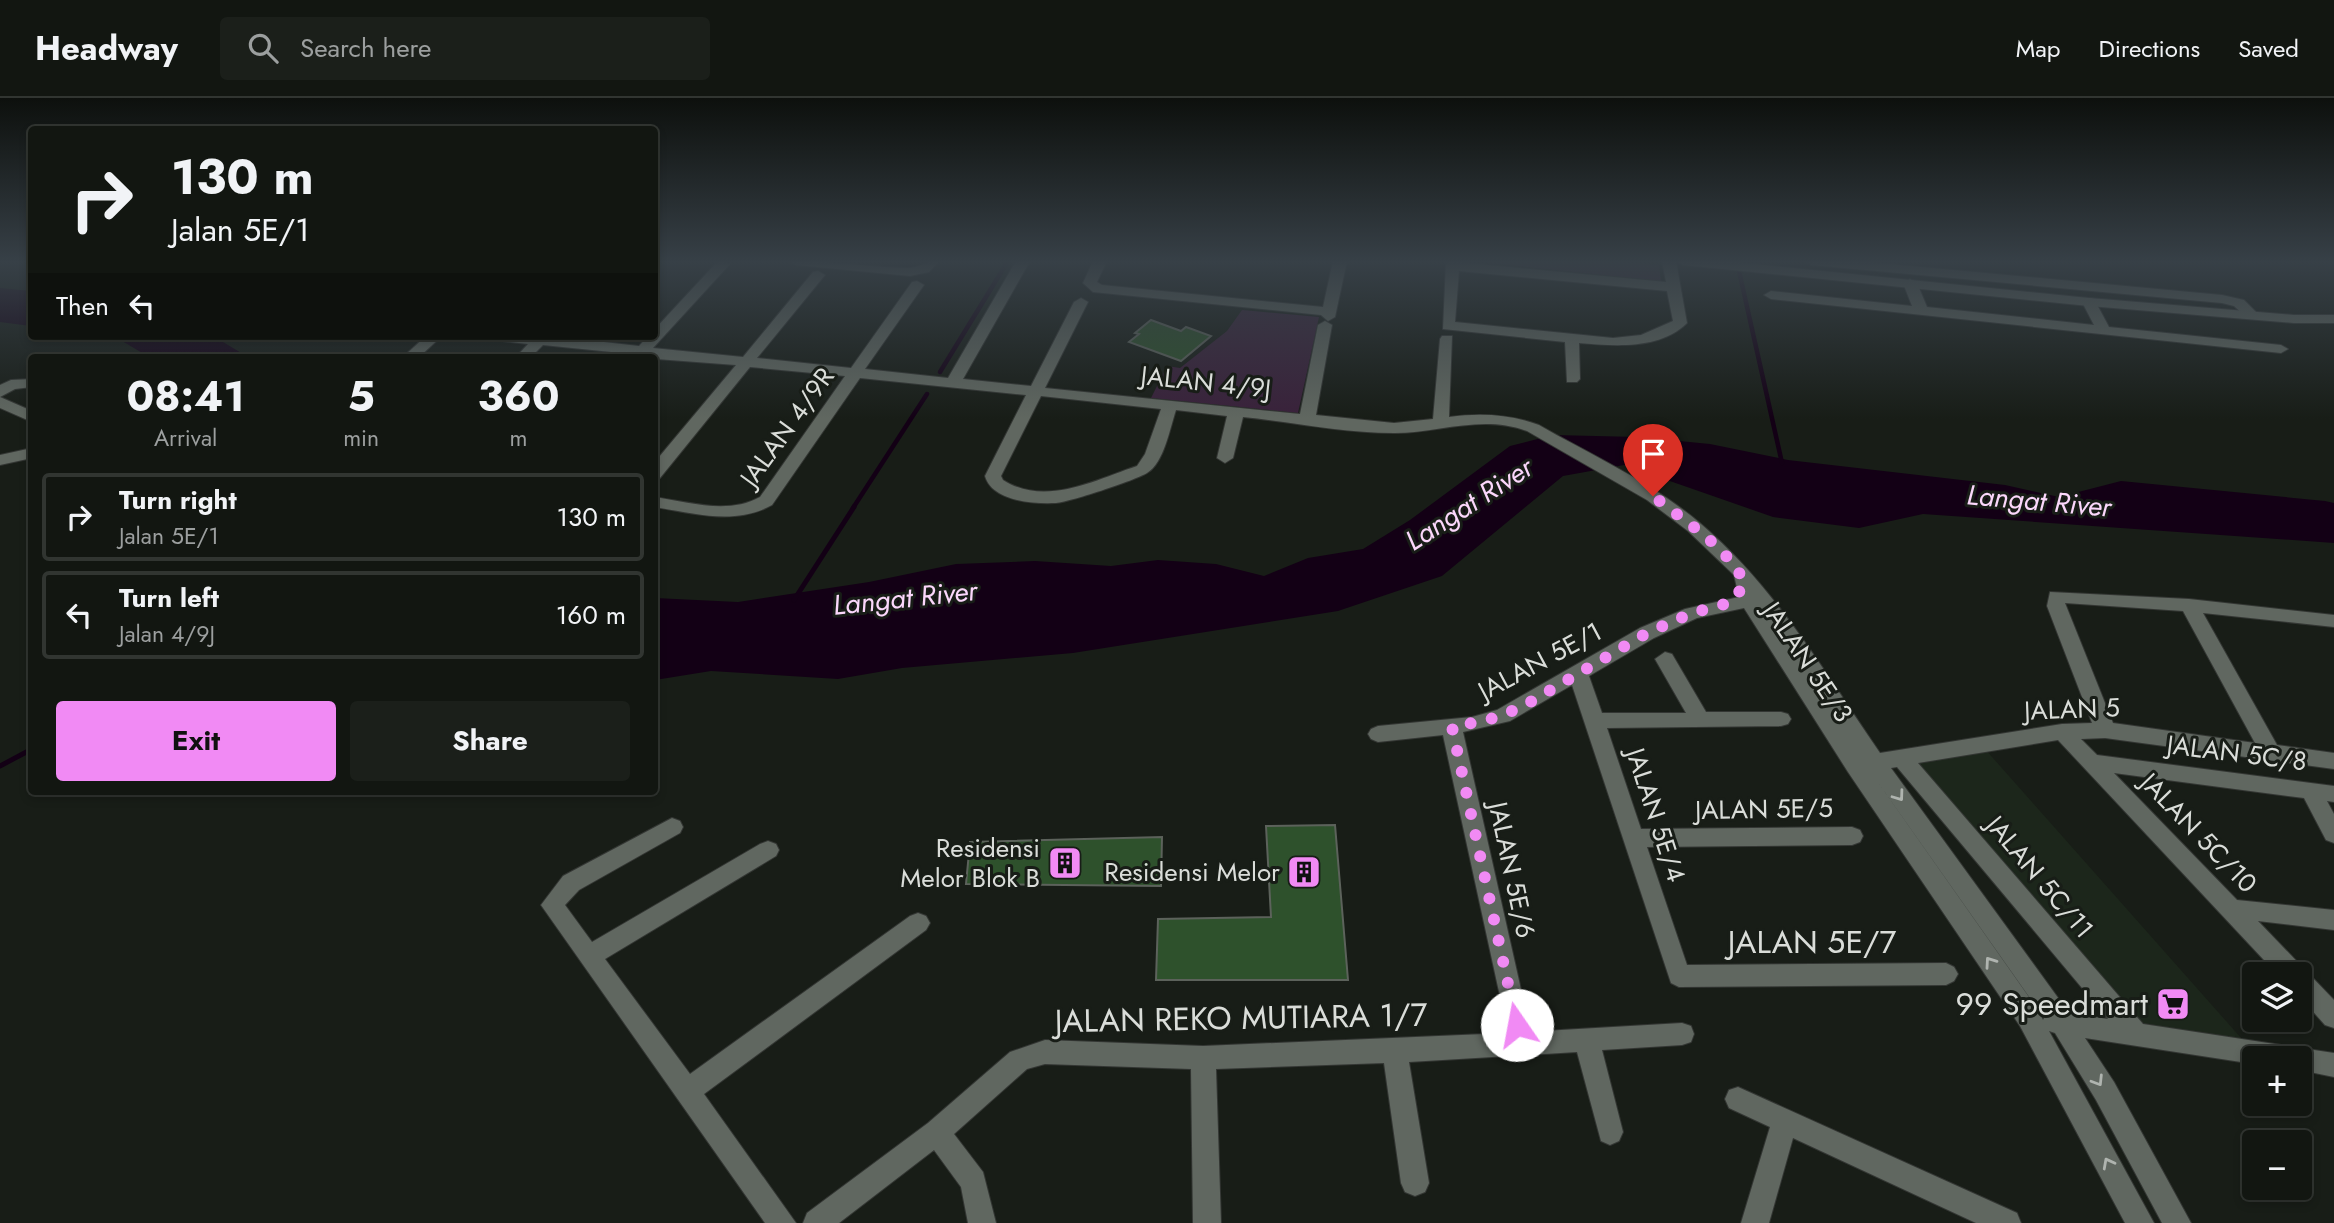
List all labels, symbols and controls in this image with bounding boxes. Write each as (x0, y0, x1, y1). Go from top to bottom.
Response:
search box (220, 17, 710, 80)
text: Headway (35, 25, 178, 72)
icon: search (244, 29, 282, 67)
text: Search here (300, 29, 431, 67)
text: Map (2016, 31, 2061, 66)
text: Directions (2099, 31, 2200, 66)
text: Saved (2238, 31, 2299, 66)
text: 130 m (171, 142, 314, 212)
icon: right (56, 154, 147, 245)
text: Jalan 5E/1 (171, 207, 310, 253)
text: Then (56, 287, 109, 325)
icon: left (123, 287, 161, 325)
street label: JALAN 4/9J (1136, 356, 1273, 408)
street label: JALAN 4/9R (729, 359, 844, 497)
text: 08:41 (126, 366, 245, 427)
text: 5 (348, 366, 375, 427)
text: 360 (478, 366, 560, 427)
text: Arrival (154, 421, 217, 455)
text: min (343, 421, 379, 455)
text: m (510, 421, 528, 455)
pin (1623, 424, 1683, 496)
icon: arrive (1634, 435, 1672, 473)
water label: Langat River (1397, 446, 1542, 561)
water label: Langat River (1965, 474, 2115, 528)
text: Turn right (119, 481, 237, 519)
icon: right (60, 498, 98, 536)
text: 130 m (556, 498, 626, 536)
text: Jalan 5E/1 (119, 519, 219, 553)
water label: Langat River (831, 570, 981, 626)
text: Turn left (119, 579, 219, 617)
street label: JALAN 5E/3 (1752, 592, 1862, 730)
icon: left (60, 596, 98, 634)
text: 160 m (556, 596, 626, 634)
street label: JALAN 5E/1 (1469, 613, 1609, 711)
text: Jalan 4/9J (119, 617, 215, 651)
street label: JALAN 5 (2021, 688, 2120, 730)
button: Exit (56, 701, 336, 781)
button: Share (350, 701, 630, 781)
street label: JALAN 5C/8 (2162, 725, 2309, 780)
street label: JALAN 5E/4 (1616, 740, 1695, 887)
street label: JALAN 5C/10 (2130, 762, 2266, 902)
one-way arrow (1891, 788, 1903, 801)
street label: JALAN 5E/5 (1692, 789, 1833, 829)
street label: JALAN 5E/6 (1478, 795, 1545, 942)
street label: JALAN 5C/11 (1975, 805, 2103, 947)
place label: Residensi Melor Blok B (900, 829, 1040, 897)
building icon: Residensi Melor Blok B (1046, 844, 1084, 882)
place label: Residensi Melor (1104, 853, 1280, 891)
building icon: Residensi Melor (1285, 853, 1323, 891)
street label: JALAN 5E/7 (1724, 919, 1897, 965)
one-way arrow (1986, 957, 1998, 970)
map controls (2242, 962, 2312, 1200)
button: layers (2242, 962, 2312, 1032)
place label: 99 Speedmart (1956, 981, 2148, 1027)
supermarket icon: 99 Speedmart (2154, 985, 2192, 1023)
position arrow (1480, 988, 1554, 1062)
street label: JALAN REKO MUTIARA 1/7 (1050, 992, 1428, 1044)
button: + (2242, 1046, 2312, 1116)
one-way arrow (2090, 1073, 2103, 1086)
button: − (2242, 1130, 2312, 1200)
one-way arrow (2102, 1158, 2116, 1170)

